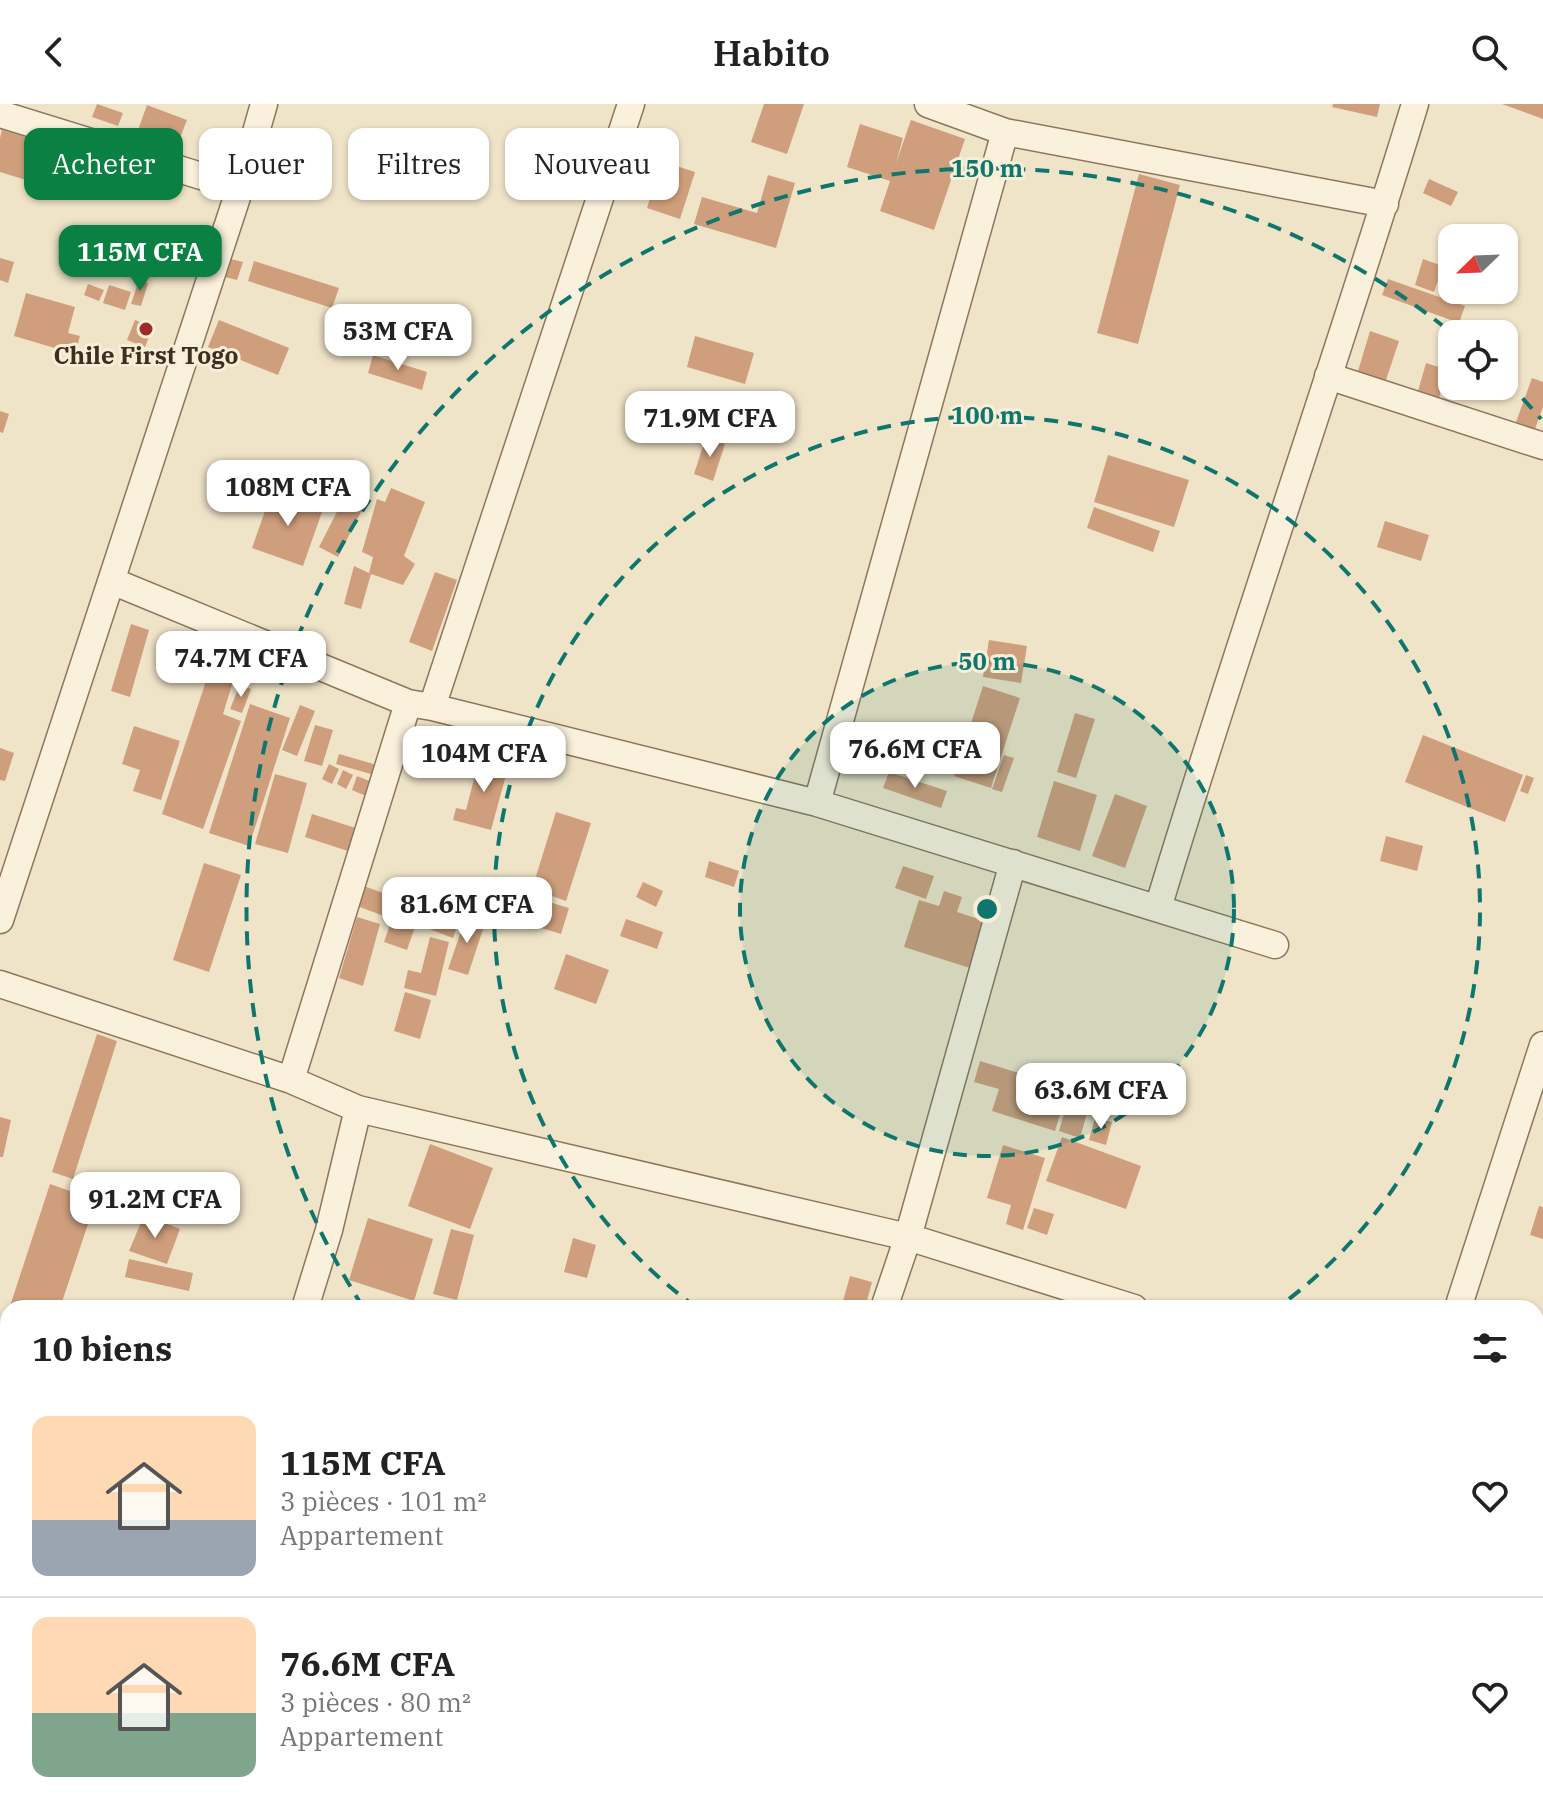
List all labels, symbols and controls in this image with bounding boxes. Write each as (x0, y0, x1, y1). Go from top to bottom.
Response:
text: Habito (713, 29, 830, 76)
icon: back (32, 30, 76, 74)
icon: search (1467, 30, 1511, 74)
chip: Acheter (24, 128, 183, 200)
chip: Louer (199, 128, 332, 200)
chip: Filtres (348, 128, 489, 200)
chip: Nouveau (505, 128, 679, 200)
text: 150 m (951, 152, 1023, 184)
north arrow (1438, 224, 1518, 304)
map controls (1438, 224, 1518, 400)
pin: 115M CFA (57, 225, 223, 293)
text: 115M CFA (77, 234, 203, 268)
pin: 53M CFA (324, 304, 472, 372)
text: 53M CFA (343, 313, 453, 347)
marker: Chile First Togo (137, 320, 155, 338)
button: locate (1438, 320, 1518, 400)
place label: Chile First Togo (53, 339, 239, 371)
pin: 71.9M CFA (618, 391, 802, 459)
text: 100 m (951, 399, 1023, 431)
text: 71.9M CFA (643, 400, 777, 434)
pin: 108M CFA (205, 460, 371, 528)
text: 108M CFA (225, 469, 351, 503)
pin: 74.7M CFA (149, 631, 333, 699)
text: 74.7M CFA (174, 640, 308, 674)
text: 50 m (958, 645, 1016, 677)
pin: 76.6M CFA (823, 722, 1007, 790)
pin: 104M CFA (401, 726, 567, 794)
text: 76.6M CFA (848, 731, 982, 765)
text: 104M CFA (421, 735, 547, 769)
pin: 81.6M CFA (375, 877, 559, 945)
text: 81.6M CFA (400, 886, 534, 920)
centre of rings (973, 895, 1001, 923)
pin: 63.6M CFA (1009, 1063, 1193, 1131)
text: 63.6M CFA (1034, 1072, 1168, 1106)
pin: 91.2M CFA (63, 1172, 247, 1240)
text: 91.2M CFA (88, 1181, 222, 1215)
text: 10 biens (32, 1326, 172, 1370)
icon: filters (1468, 1326, 1512, 1370)
text: 115M CFA (280, 1440, 445, 1484)
icon: home (96, 1448, 192, 1544)
icon: heart (1468, 1474, 1512, 1518)
text: 3 pièces · 101 m² (280, 1484, 487, 1518)
text: Appartement (280, 1518, 443, 1552)
text: 76.6M CFA (280, 1641, 455, 1685)
icon: home (96, 1649, 192, 1745)
icon: heart (1468, 1675, 1512, 1719)
text: 3 pièces · 80 m² (280, 1685, 471, 1719)
text: Appartement (280, 1719, 443, 1753)

